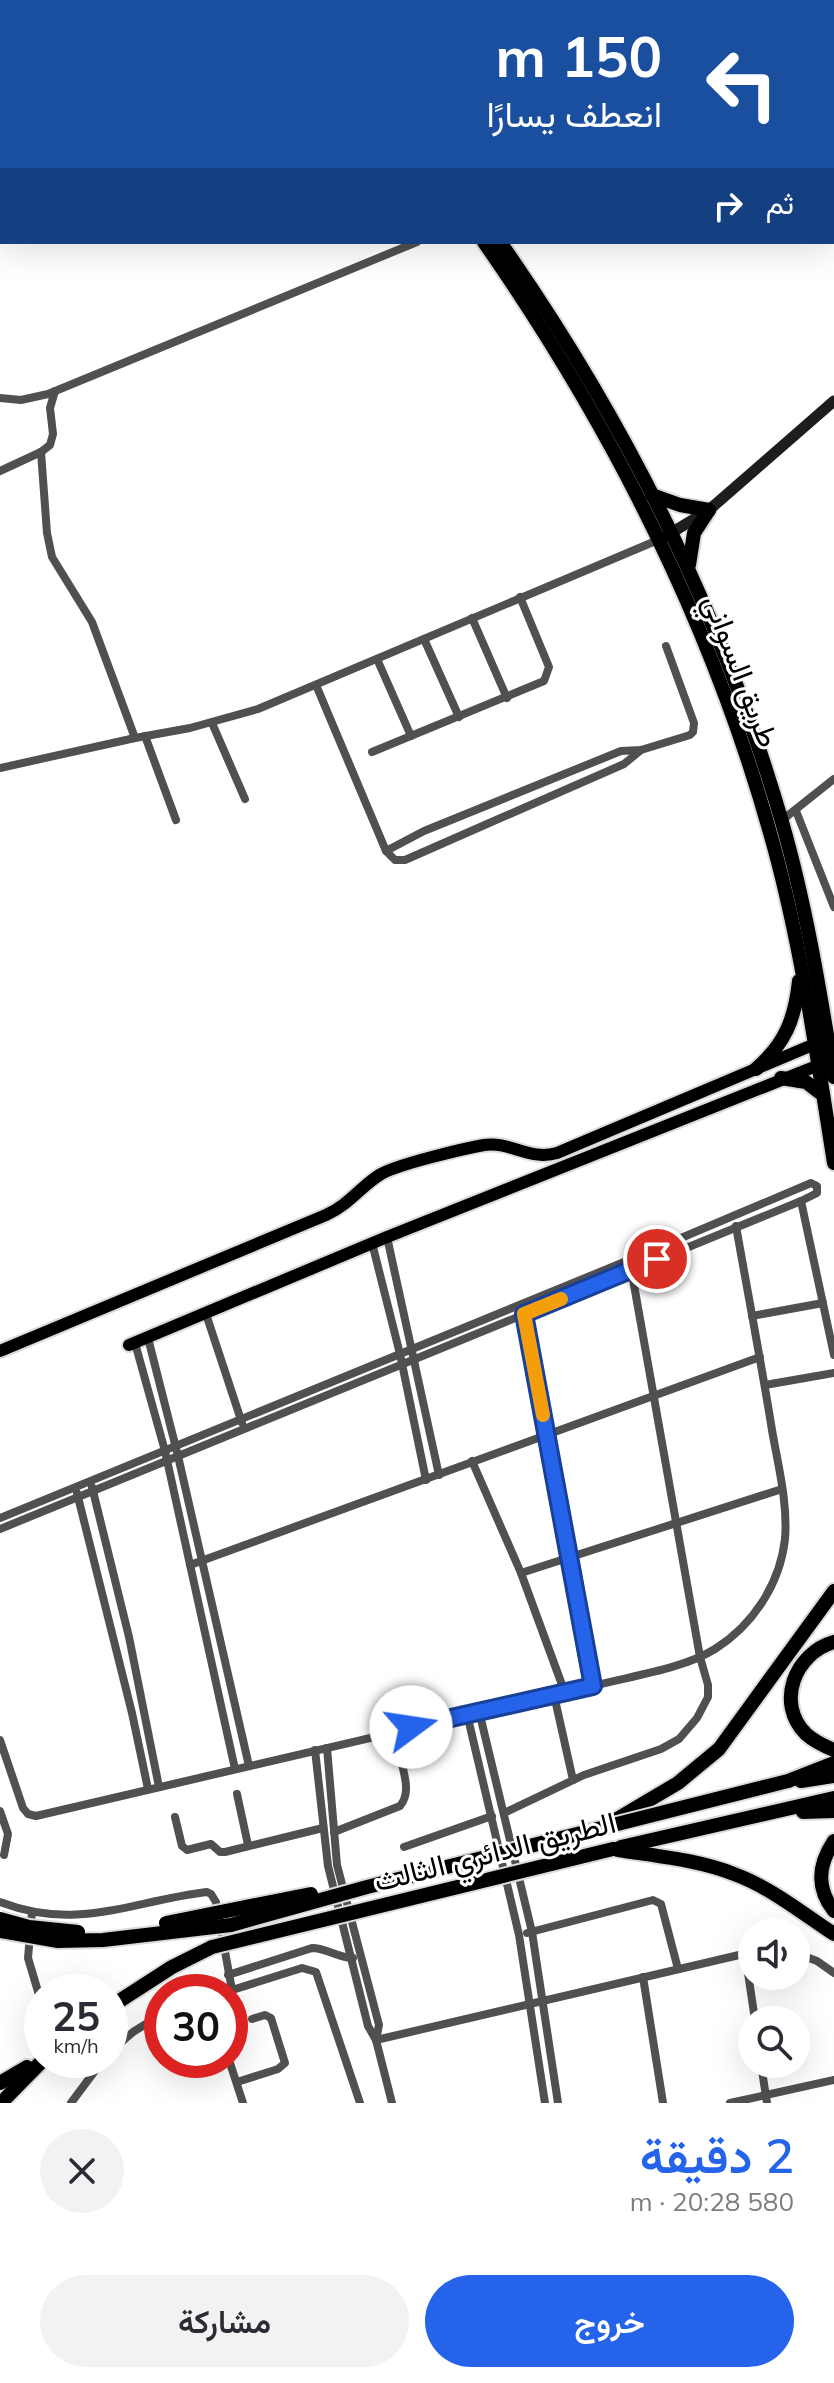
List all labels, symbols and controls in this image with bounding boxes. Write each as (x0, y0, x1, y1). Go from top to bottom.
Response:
text: 150 m (495, 21, 662, 91)
icon: left (690, 32, 794, 136)
text: انعطف يسارًا (486, 91, 662, 136)
icon: right (706, 184, 750, 228)
text: ثم (766, 184, 794, 222)
street label: طريق السواني (690, 589, 788, 755)
pin (623, 1225, 691, 1293)
icon: arrive (635, 1237, 679, 1281)
position arrow (369, 1685, 453, 1769)
street label: الطريق الدائري الثالث (370, 1803, 621, 1905)
map controls (738, 1918, 810, 2078)
button: sound (738, 1918, 810, 1990)
speed limit sign: 30 (144, 1974, 248, 2078)
text: 25 (52, 1991, 100, 2041)
button: search (738, 2006, 810, 2078)
text: km/h (53, 2033, 99, 2058)
text: 2 دقيقة (640, 2125, 794, 2185)
button: close (40, 2129, 124, 2213)
text: 580 m · 20:28 (630, 2185, 794, 2218)
button: مشاركة (40, 2275, 409, 2367)
button: خروج (425, 2275, 794, 2367)

